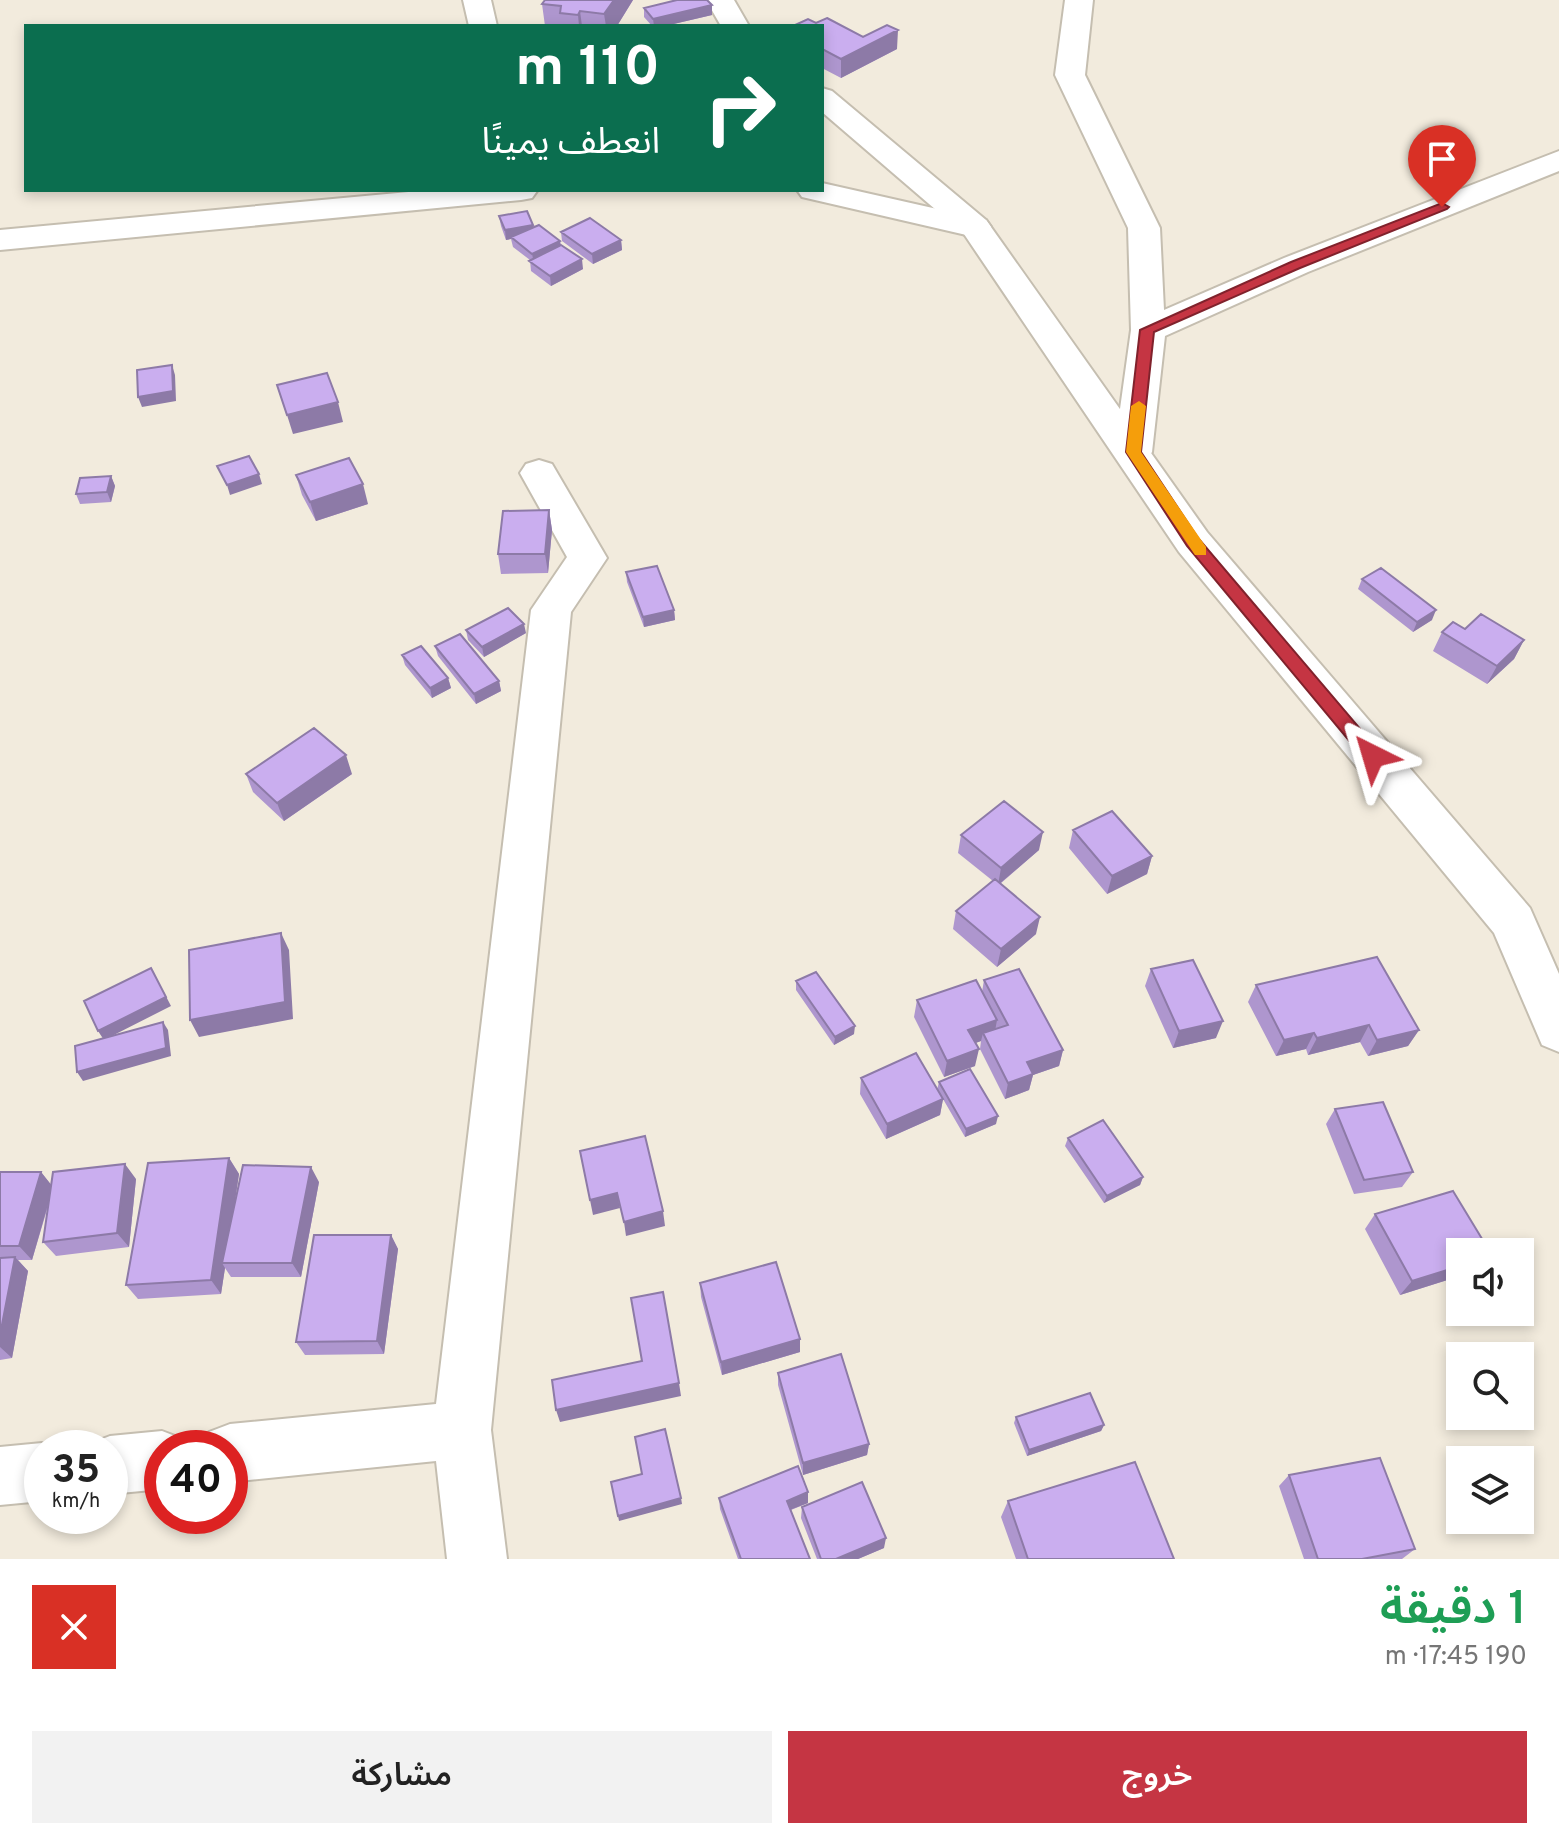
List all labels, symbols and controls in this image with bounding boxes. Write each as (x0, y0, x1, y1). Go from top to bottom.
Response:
text: 110 m (515, 35, 660, 105)
icon: right (688, 56, 792, 160)
text: انعطف يمينًا (482, 121, 660, 167)
pin (1408, 125, 1476, 207)
icon: arrive (1420, 137, 1464, 181)
position arrow (1331, 714, 1415, 798)
map controls (1446, 1238, 1534, 1534)
button: sound (1446, 1238, 1534, 1326)
button: search (1446, 1342, 1534, 1430)
speed limit sign: 40 (144, 1430, 248, 1534)
button: layers (1446, 1446, 1534, 1534)
text: 35 (52, 1447, 100, 1497)
text: km/h (52, 1489, 100, 1515)
text: 1 دقيقة (1380, 1581, 1527, 1641)
button: close (32, 1585, 116, 1669)
text: 190 m · 17:45 (1385, 1641, 1527, 1674)
button: مشاركة (32, 1731, 772, 1823)
button: خروج (788, 1731, 1527, 1823)

